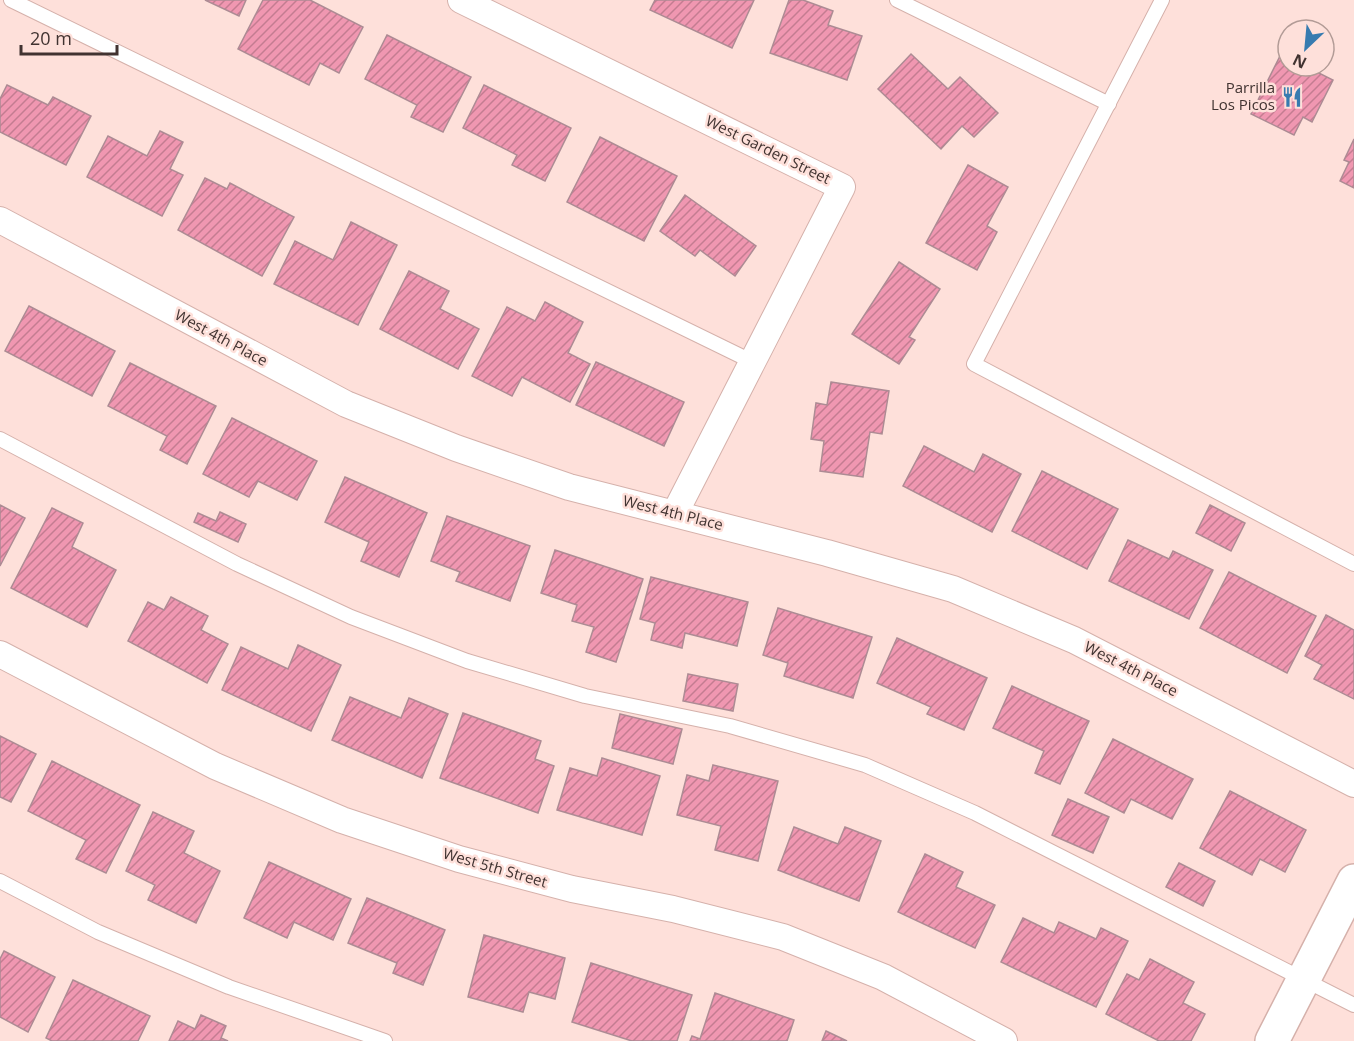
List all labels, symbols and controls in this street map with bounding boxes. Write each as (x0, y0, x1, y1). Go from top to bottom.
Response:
scale bar (21, 18, 117, 56)
north arrow (1276, 18, 1336, 78)
text: 20 m (30, 26, 72, 50)
text: N (1289, 49, 1310, 74)
place label: Parrilla Los Picos (1211, 77, 1275, 114)
restaurant icon: Parrilla Los Picos (1280, 85, 1304, 109)
street label: West Garden Street (703, 110, 834, 188)
street label: West 4th Place (172, 304, 271, 370)
street label: West 4th Place (621, 490, 725, 534)
street label: West 4th Place (1081, 636, 1182, 700)
street label: West 5th Street (441, 843, 550, 891)

